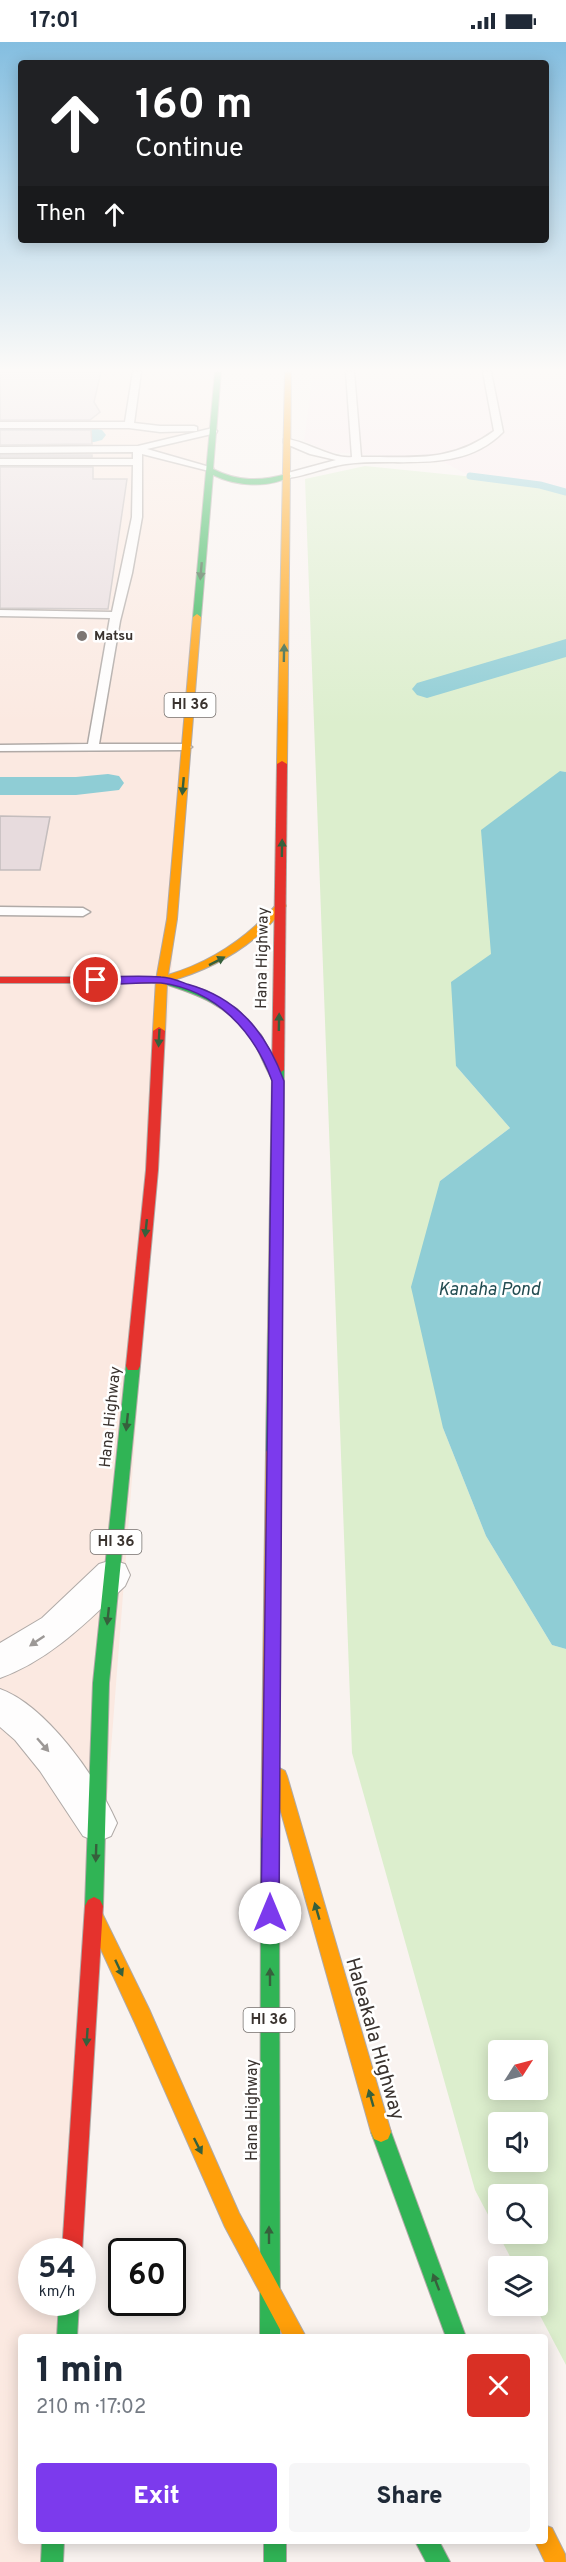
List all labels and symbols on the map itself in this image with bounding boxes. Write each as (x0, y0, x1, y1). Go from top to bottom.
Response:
one-way arrow (196, 561, 206, 580)
place label: Matsu (94, 628, 133, 645)
marker: Matsu (75, 629, 89, 643)
one-way arrow (279, 643, 289, 662)
road number: HI 36 (164, 693, 216, 717)
one-way arrow (178, 777, 188, 796)
one-way arrow (277, 838, 286, 857)
street label: Hana Highway (252, 907, 274, 1009)
pin (70, 954, 121, 1005)
one-way arrow (208, 956, 225, 966)
one-way arrow (274, 1013, 284, 1032)
one-way arrow (154, 1029, 163, 1048)
one-way arrow (141, 1219, 151, 1238)
water label: Kanaha Pond (438, 1279, 541, 1302)
street label: Hana Highway (96, 1365, 126, 1469)
one-way arrow (122, 1413, 132, 1432)
road number: HI 36 (90, 1530, 142, 1554)
one-way arrow (103, 1607, 113, 1626)
one-way arrow (29, 1635, 45, 1647)
one-way arrow (36, 1737, 49, 1753)
one-way arrow (92, 1843, 101, 1862)
position arrow (238, 1881, 302, 1945)
one-way arrow (312, 1902, 321, 1920)
street label: Haleakala Highway (338, 1955, 410, 2123)
one-way arrow (115, 1960, 124, 1977)
one-way arrow (265, 1968, 275, 1987)
road number: HI 36 (244, 2008, 294, 2032)
one-way arrow (82, 2027, 91, 2046)
north arrow (488, 2040, 548, 2100)
street label: Hana Highway (243, 2059, 263, 2161)
one-way arrow (366, 2089, 375, 2107)
one-way arrow (194, 2138, 203, 2155)
one-way arrow (264, 2226, 274, 2245)
speed limit sign: 60 (108, 2238, 186, 2316)
one-way arrow (430, 2273, 440, 2291)

